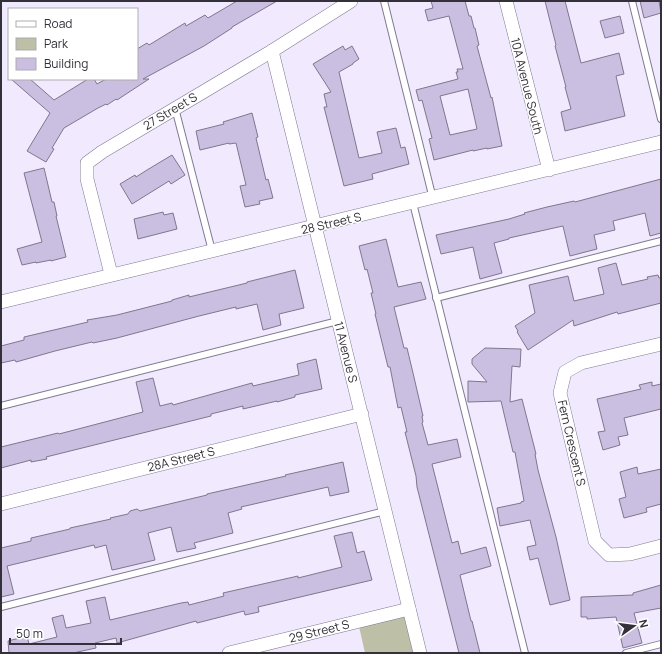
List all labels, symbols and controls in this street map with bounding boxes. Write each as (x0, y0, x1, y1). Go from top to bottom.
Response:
legend (8, 8, 138, 80)
text: Road (44, 15, 72, 32)
text: Park (44, 35, 69, 52)
street label: 10A Avenue South (507, 36, 547, 136)
text: Building (44, 55, 88, 72)
street label: 27 Street S (140, 88, 200, 134)
street label: 28 Street S (299, 208, 363, 238)
street label: 11 Avenue S (330, 320, 362, 384)
street label: Fern Crescent S (554, 398, 590, 488)
street label: 28A Street S (146, 442, 216, 476)
north arrow (614, 606, 654, 646)
street label: 29 Street S (287, 615, 351, 647)
text: N (636, 618, 652, 629)
scale bar (10, 620, 121, 646)
text: 50 m (16, 625, 43, 642)

